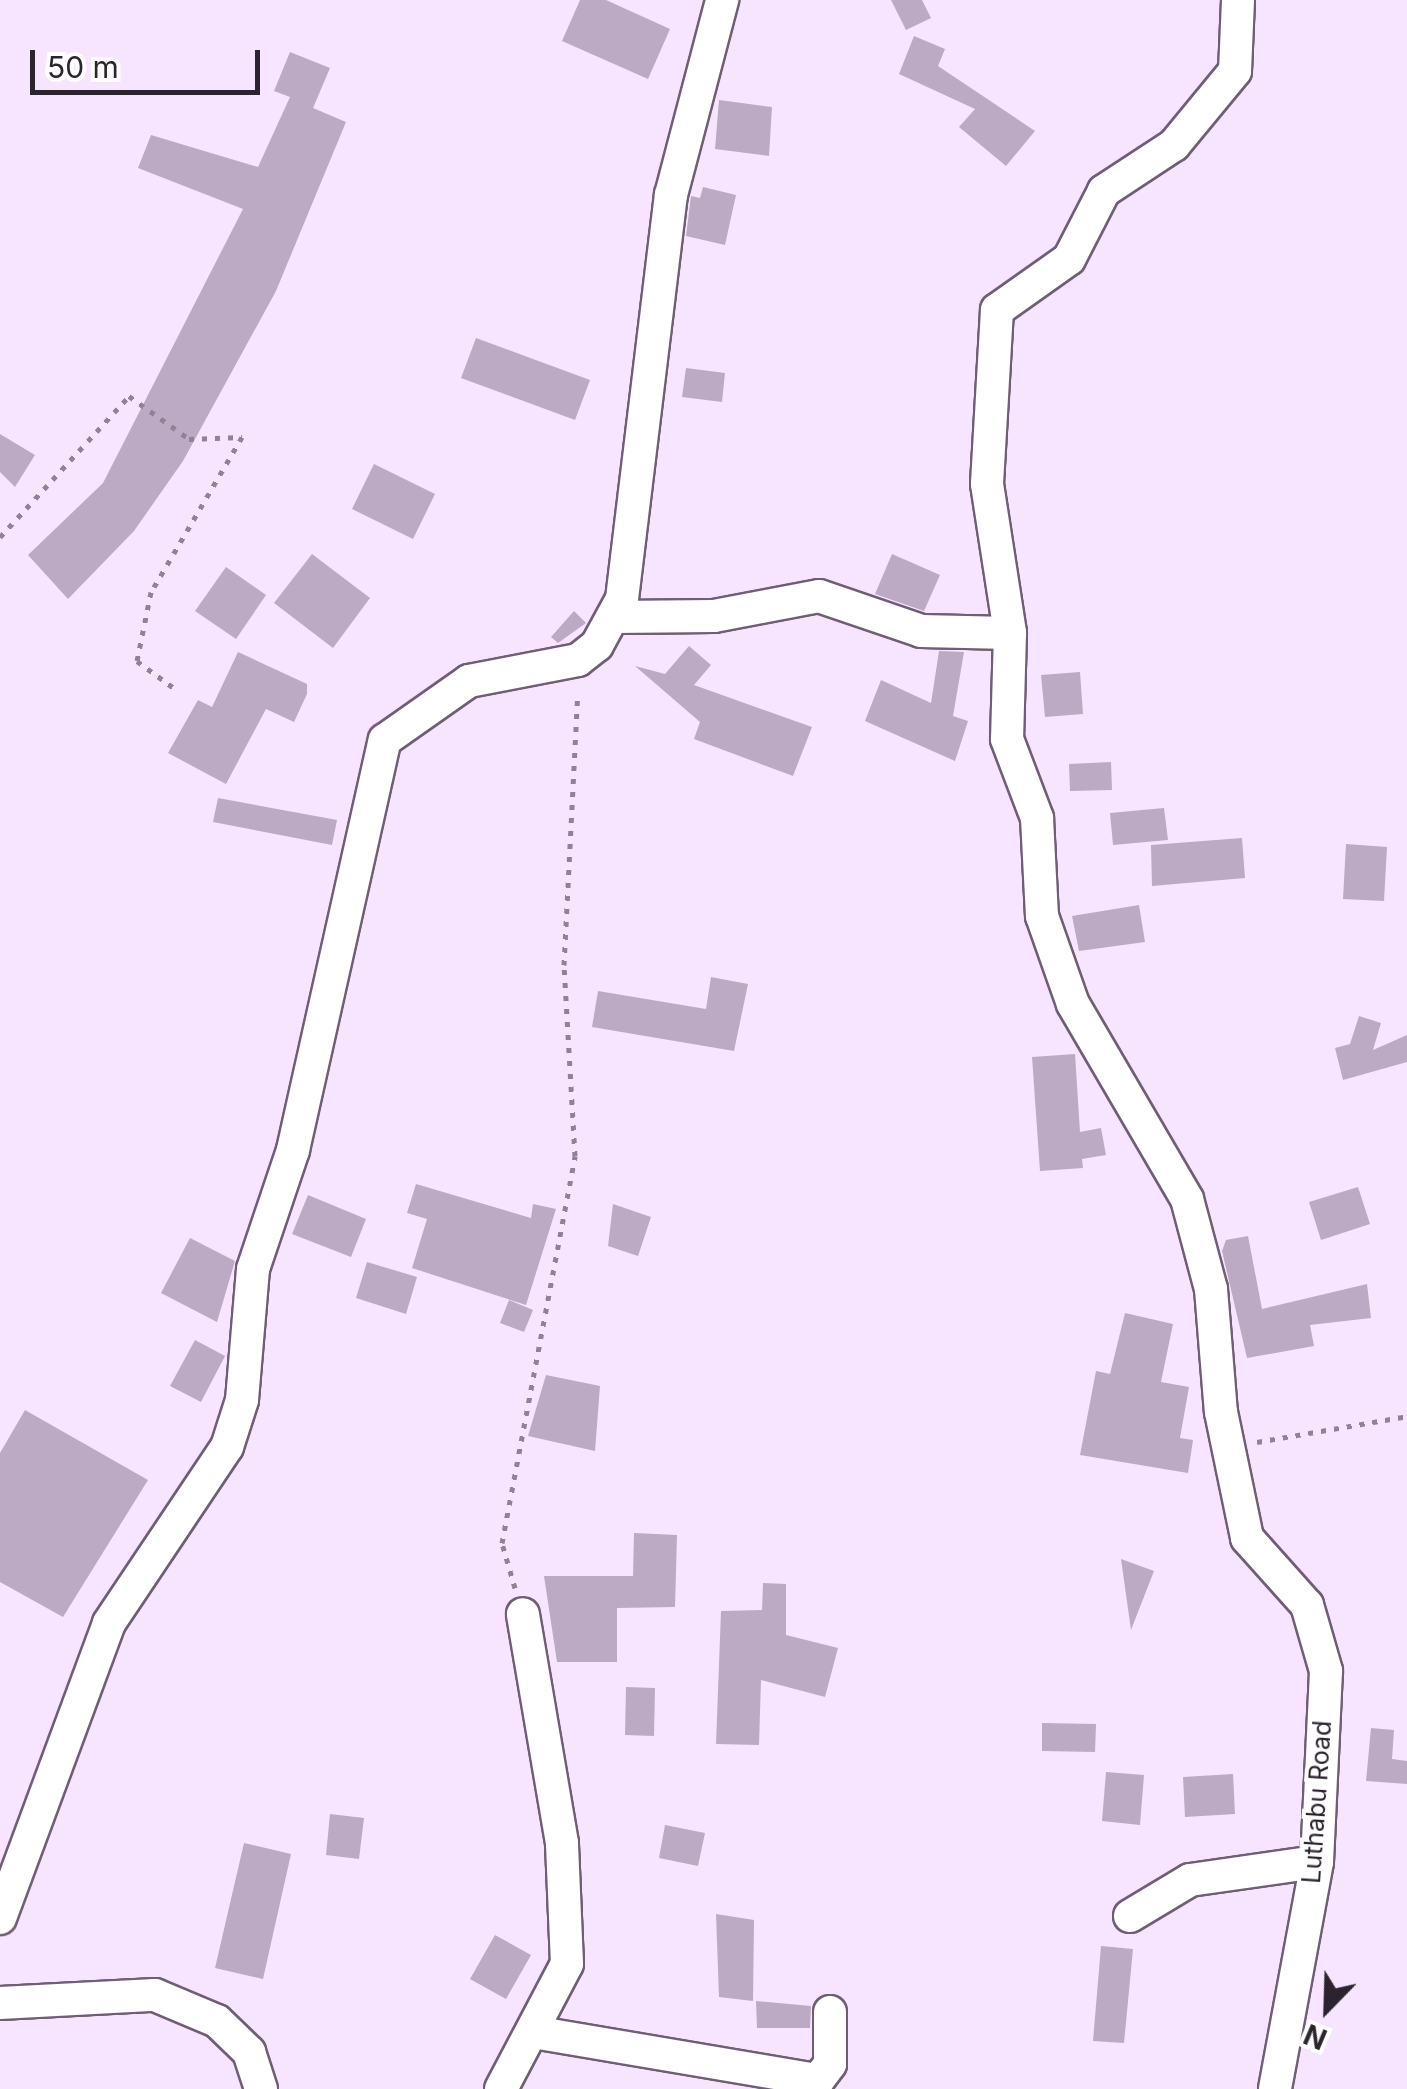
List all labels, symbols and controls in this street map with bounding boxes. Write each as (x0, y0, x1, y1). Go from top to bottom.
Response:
scale bar (35, 30, 265, 92)
text: 50 m (47, 49, 119, 85)
street label: Luthabu Road (1296, 1719, 1338, 1885)
north arrow (1277, 1959, 1377, 2059)
text: N (1299, 2017, 1332, 2056)

